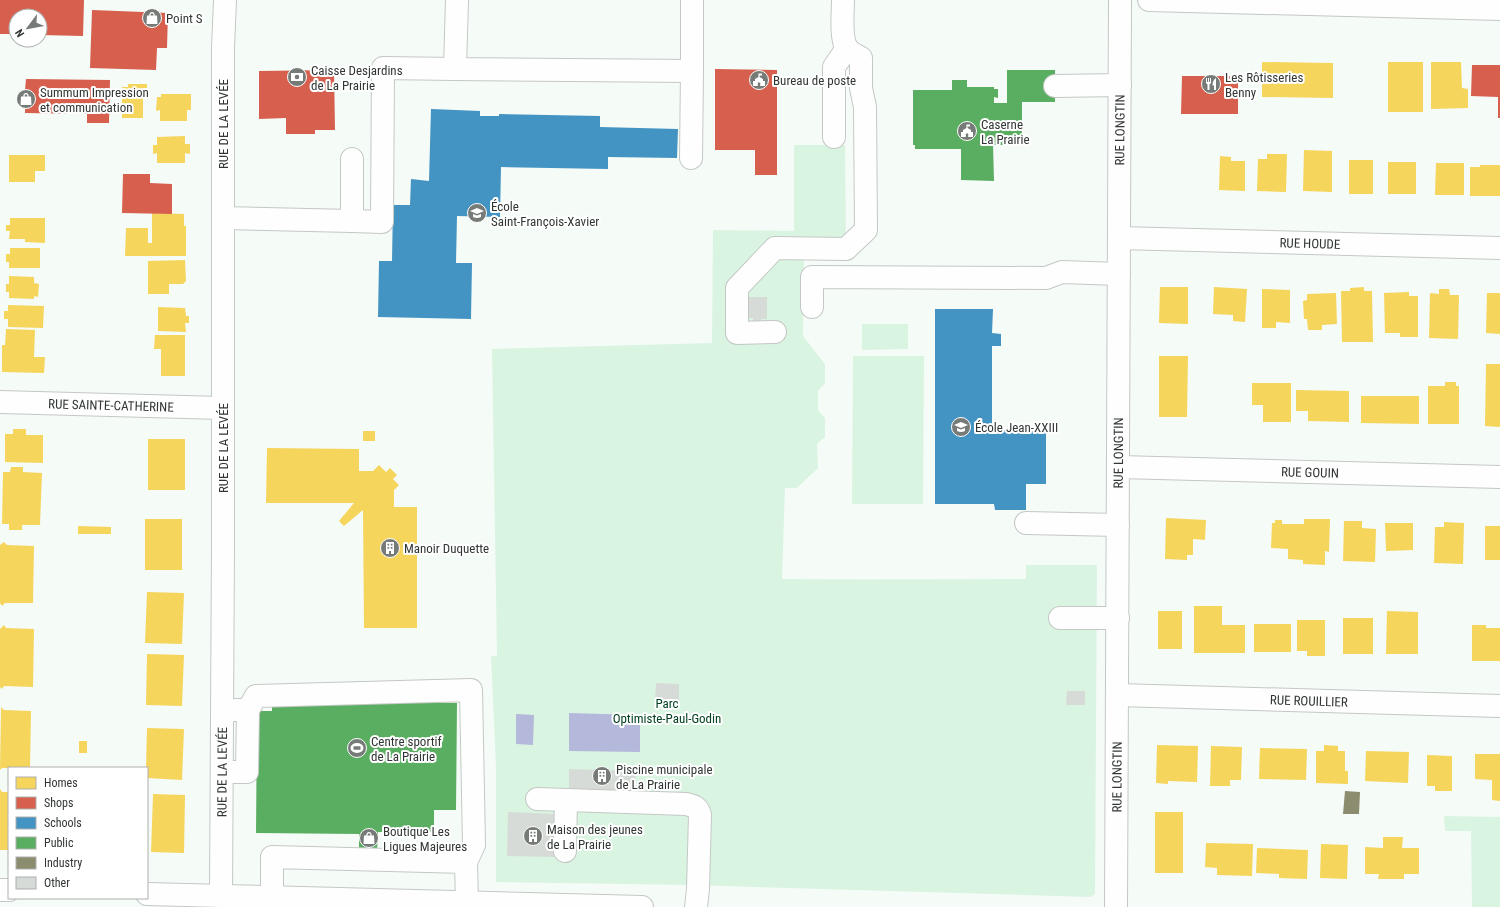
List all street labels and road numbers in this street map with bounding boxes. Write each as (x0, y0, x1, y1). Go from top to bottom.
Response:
street label: RUE DE LA LEVÉE (216, 79, 231, 169)
street label: RUE LONGTIN (1112, 94, 1128, 166)
street label: RUE HOUDE (1279, 235, 1340, 252)
street label: RUE SAINTE-CATHERINE (48, 396, 174, 415)
street label: RUE DE LA LEVÉE (216, 403, 231, 493)
street label: RUE LONGTIN (1111, 417, 1126, 489)
street label: RUE GOUIN (1281, 464, 1339, 481)
street label: RUE ROUILLIER (1270, 692, 1348, 710)
street label: RUE DE LA LEVÉE (214, 727, 230, 817)
street label: RUE LONGTIN (1109, 741, 1125, 813)

